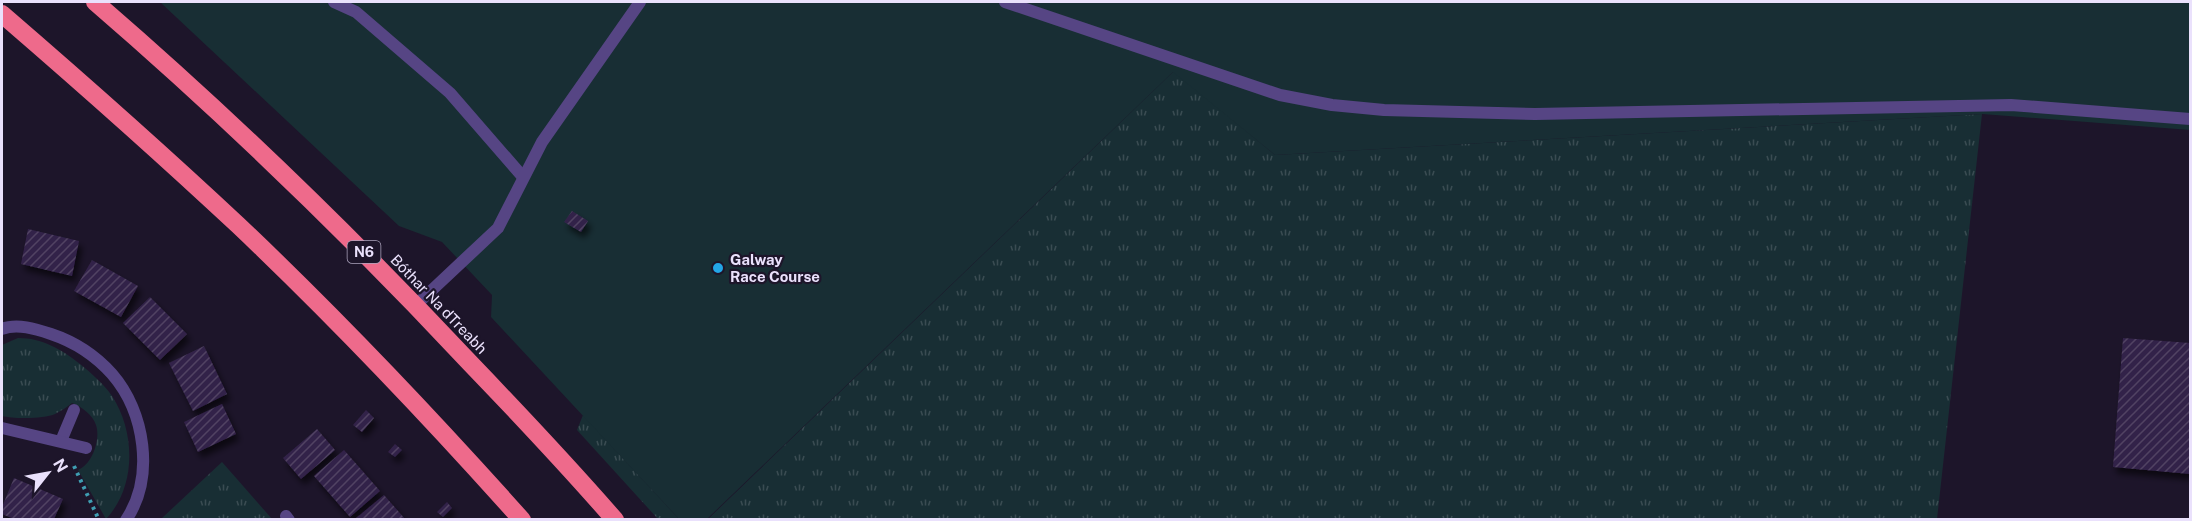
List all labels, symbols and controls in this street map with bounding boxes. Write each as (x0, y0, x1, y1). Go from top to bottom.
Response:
road number: N6 (348, 241, 380, 263)
street label: Bóthar Na dTreabh (387, 251, 491, 357)
place label: Galway Race Course (730, 251, 820, 285)
marker: Galway Race Course (711, 261, 725, 275)
north arrow (18, 443, 78, 503)
text: N (49, 455, 72, 476)

